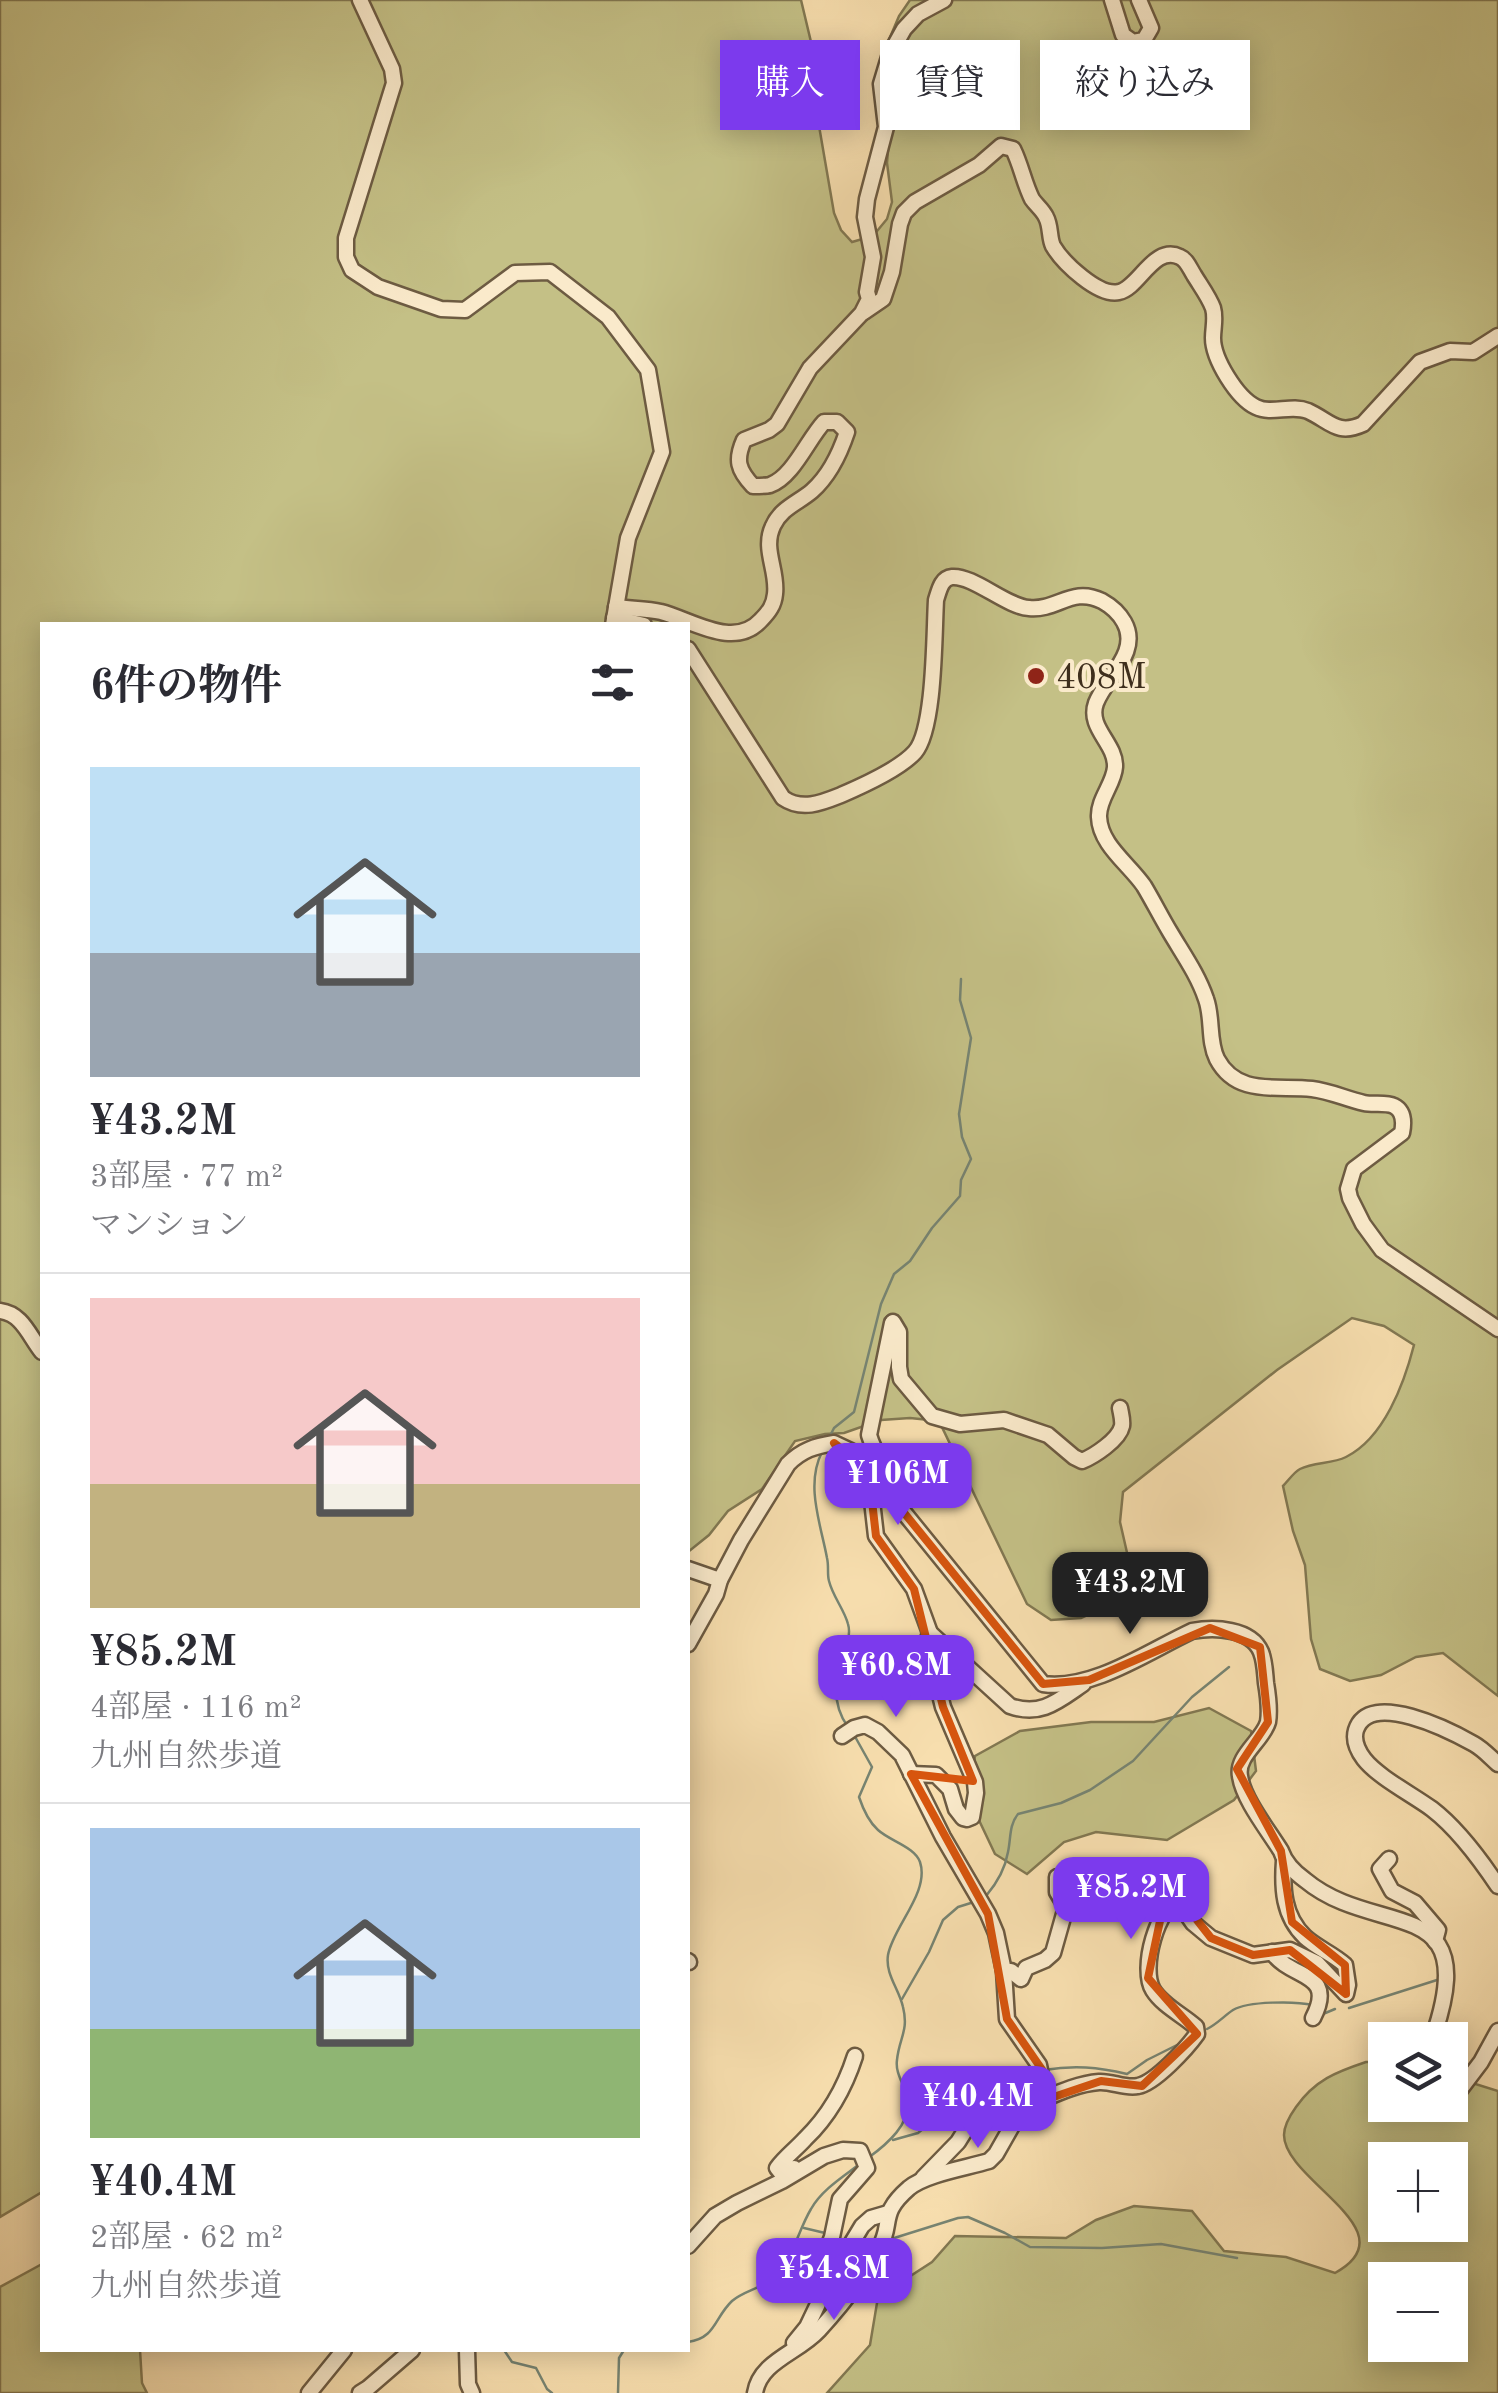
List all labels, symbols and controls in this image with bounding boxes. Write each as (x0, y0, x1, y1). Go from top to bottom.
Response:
chip: 購入 (720, 40, 860, 130)
chip: 賃貸 (880, 40, 1020, 130)
chip: 絞り込み (1040, 40, 1250, 130)
icon: filters (585, 655, 640, 710)
place label: 408M (1056, 661, 1146, 696)
marker: 408M (1025, 665, 1047, 687)
text: 6件の物件 (90, 667, 282, 709)
icon: home (275, 832, 455, 1012)
text: ¥43.2M (90, 1102, 237, 1144)
text: 3部屋 · 77 m² (90, 1162, 283, 1194)
text: マンション (90, 1211, 249, 1243)
icon: home (275, 1363, 455, 1543)
pin: ¥106M (828, 1443, 968, 1528)
text: ¥106M (847, 1459, 949, 1491)
pin: ¥43.2M (1049, 1552, 1211, 1637)
text: ¥43.2M (1074, 1568, 1186, 1600)
text: ¥85.2M (90, 1633, 237, 1675)
pin: ¥60.8M (815, 1635, 977, 1720)
text: ¥60.8M (840, 1651, 952, 1683)
text: 4部屋 · 116 m² (90, 1693, 302, 1725)
text: 九州自然歩道 (90, 1742, 282, 1774)
pin: ¥85.2M (1050, 1857, 1212, 1942)
text: ¥85.2M (1075, 1873, 1187, 1905)
icon: home (275, 1893, 455, 2073)
map controls (1368, 2022, 1468, 2362)
button: layers (1368, 2022, 1468, 2122)
pin: ¥40.4M (897, 2066, 1059, 2151)
text: ¥40.4M (922, 2082, 1034, 2114)
button: + (1368, 2142, 1468, 2242)
text: ¥40.4M (90, 2163, 237, 2205)
text: 2部屋 · 62 m² (90, 2223, 283, 2255)
pin: ¥54.8M (753, 2238, 915, 2323)
text: ¥54.8M (778, 2254, 890, 2286)
button: − (1368, 2262, 1468, 2362)
text: 九州自然歩道 (90, 2272, 282, 2304)

